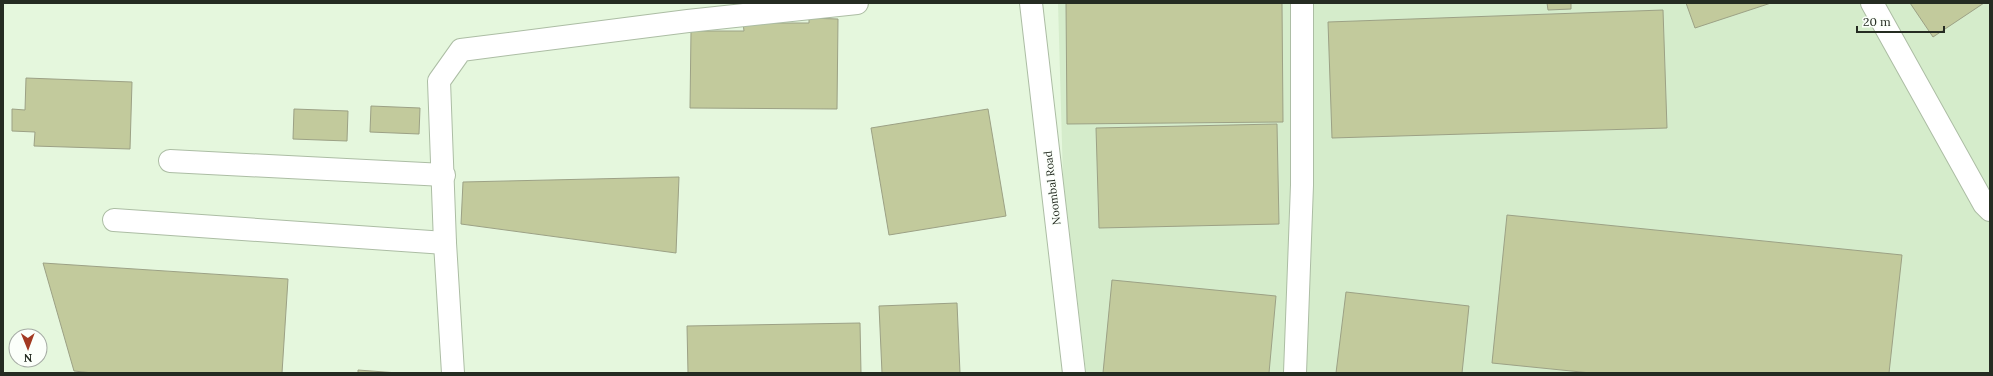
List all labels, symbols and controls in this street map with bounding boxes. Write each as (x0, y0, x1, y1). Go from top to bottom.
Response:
scale bar (1857, 8, 1944, 34)
text: 20 m (1863, 14, 1891, 29)
street label: Noombal Road (1040, 150, 1063, 226)
north arrow (8, 328, 48, 368)
text: N (23, 351, 33, 365)

